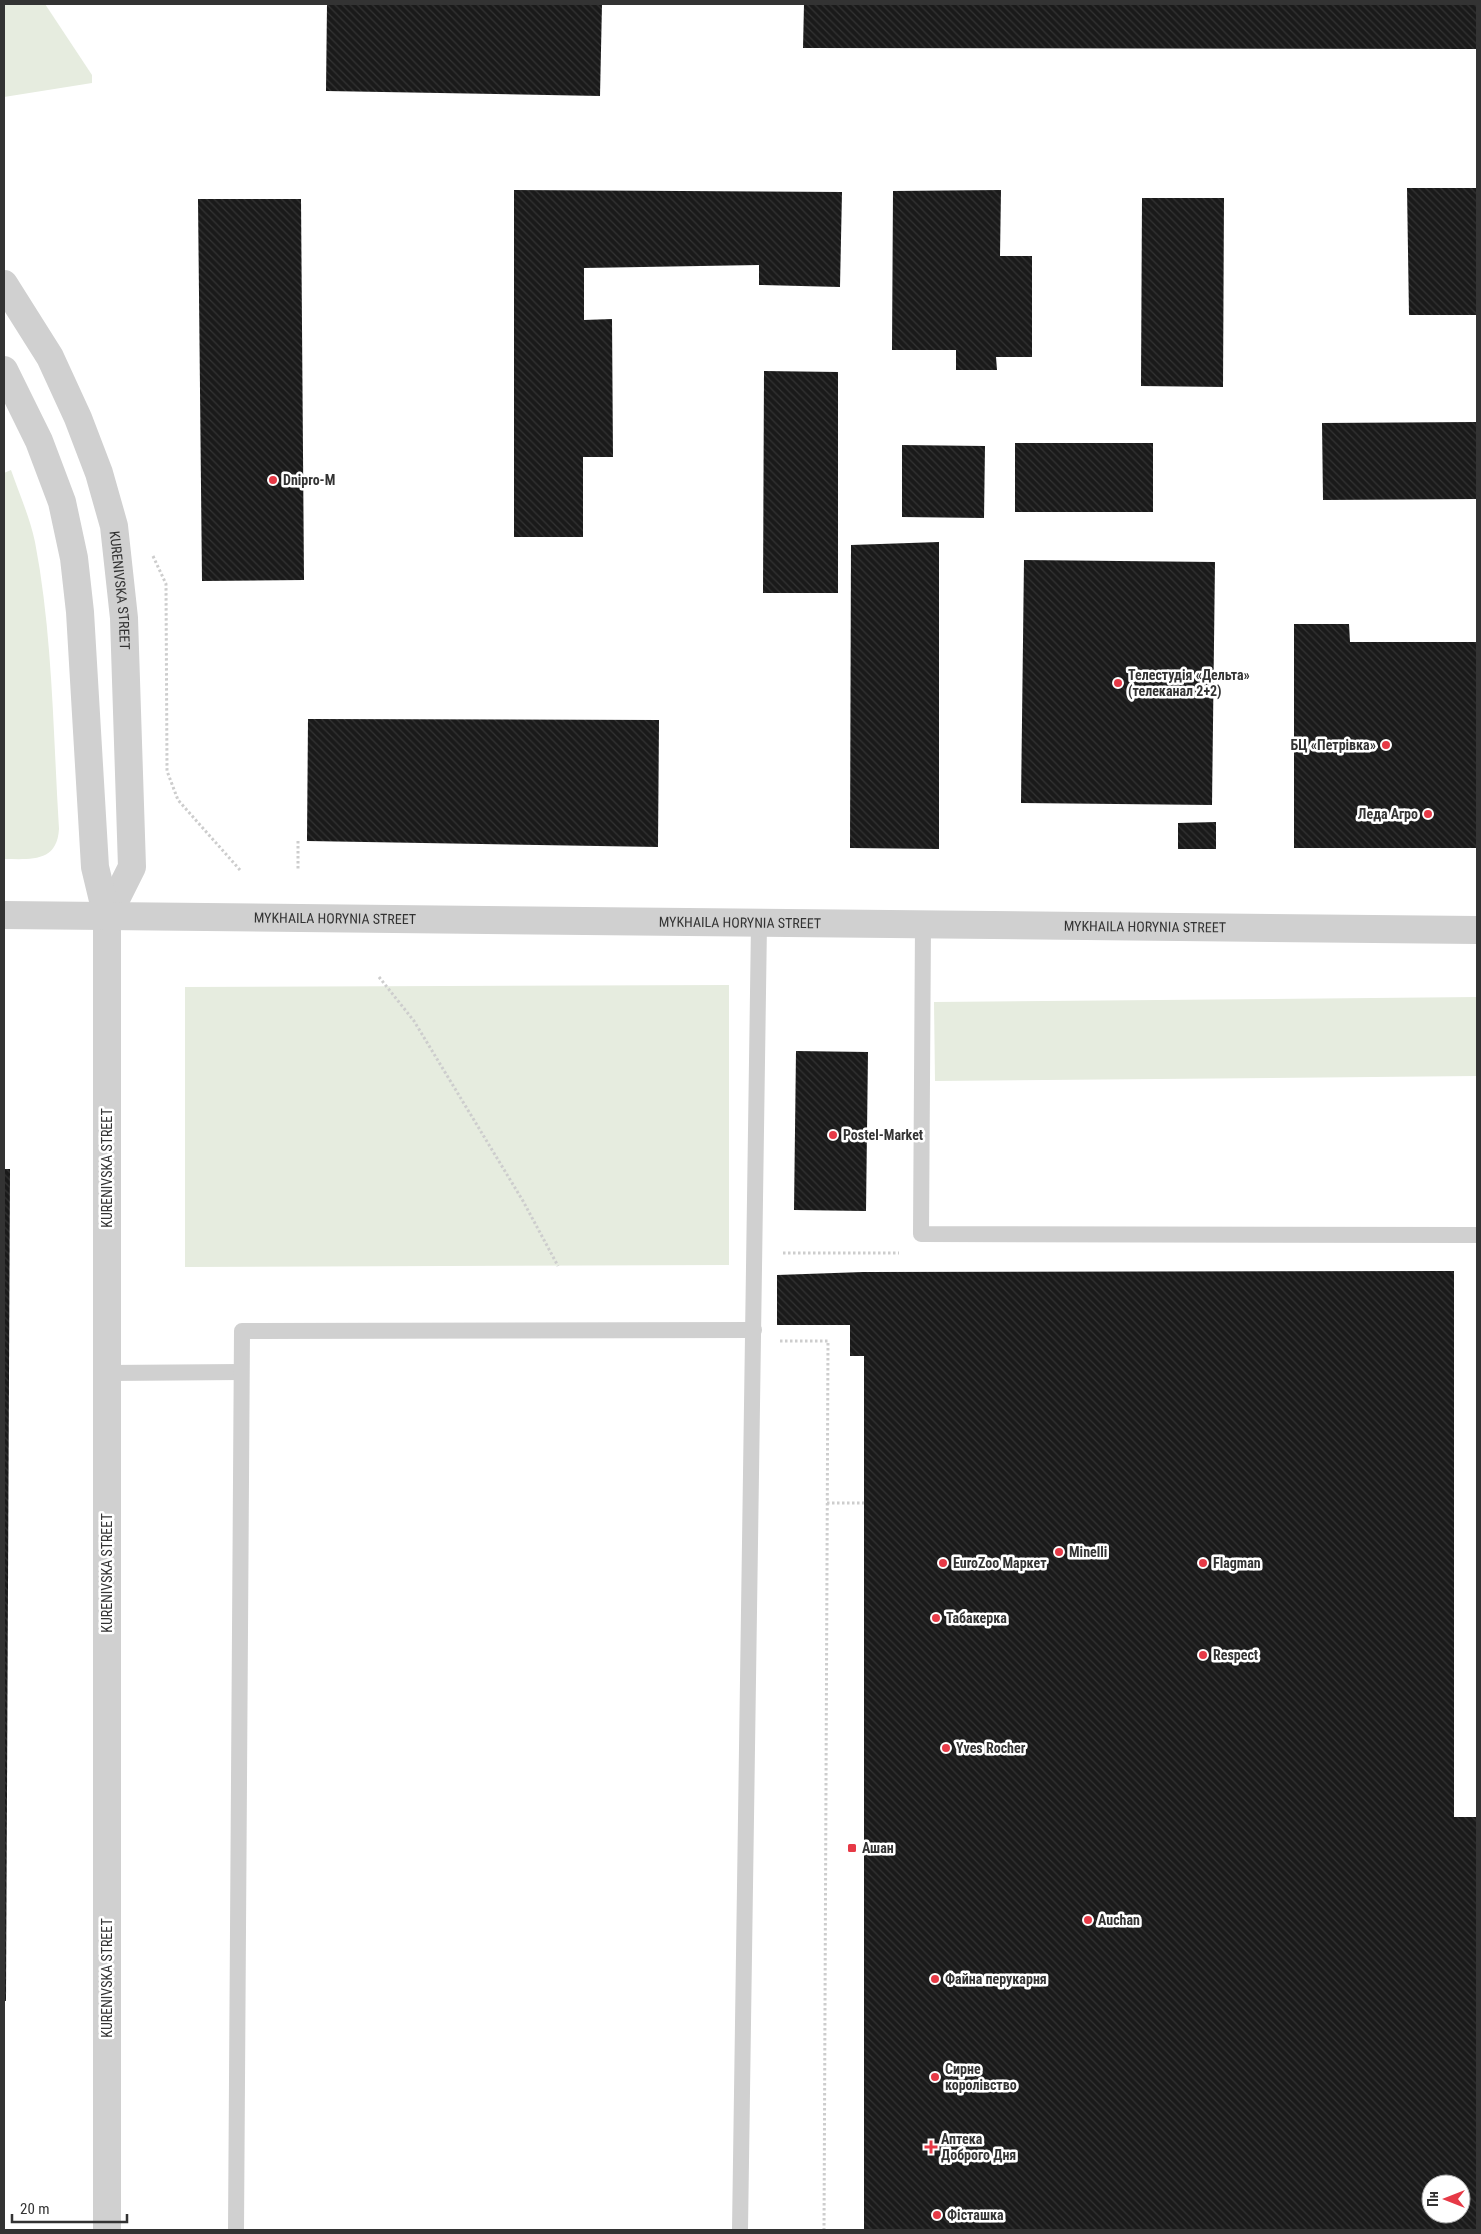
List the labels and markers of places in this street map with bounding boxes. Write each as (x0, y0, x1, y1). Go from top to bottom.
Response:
place label: Dnipro-M (283, 472, 335, 488)
marker: Dnipro-M (267, 474, 279, 486)
place label: Телестудія «Дельта» (телеканал 2+2) (1128, 667, 1250, 700)
marker: Телестудія «Дельта» (телеканал 2+2) (1112, 677, 1124, 689)
place label: БЦ «Петрівка» (1291, 737, 1376, 753)
marker: БЦ «Петрівка» (1380, 739, 1392, 751)
place label: Леда Агро (1358, 806, 1418, 822)
marker: Леда Агро (1422, 808, 1434, 820)
place label: Postel-Market (843, 1127, 923, 1143)
marker: Postel-Market (827, 1129, 839, 1141)
place label: Minelli (1069, 1544, 1107, 1560)
marker: Minelli (1053, 1546, 1065, 1558)
place label: EuroZoo Маркет (953, 1555, 1047, 1571)
place label: Flagman (1213, 1555, 1261, 1571)
marker: EuroZoo Маркет (937, 1557, 949, 1569)
marker: Flagman (1197, 1557, 1209, 1569)
place label: Табакерка (946, 1610, 1007, 1626)
marker: Табакерка (930, 1612, 942, 1624)
place label: Respect (1213, 1647, 1258, 1663)
marker: Respect (1197, 1649, 1209, 1661)
place label: Yves Rocher (956, 1740, 1026, 1756)
marker: Yves Rocher (940, 1742, 952, 1754)
place label: Ашан (862, 1840, 894, 1856)
marker: Ашан (846, 1842, 858, 1854)
place label: Auchan (1098, 1912, 1140, 1928)
marker: Auchan (1082, 1914, 1094, 1926)
place label: Файна перукарня (945, 1971, 1047, 1987)
marker: Файна перукарня (929, 1973, 941, 1985)
place label: Сирне королівство (945, 2061, 1017, 2093)
marker: Сирне королівство (929, 2071, 941, 2083)
place label: Аптека Доброго Дня (941, 2131, 1016, 2163)
marker: Аптека Доброго Дня (925, 2141, 937, 2153)
place label: Фісташка (947, 2207, 1004, 2223)
marker: Фісташка (931, 2209, 943, 2221)

